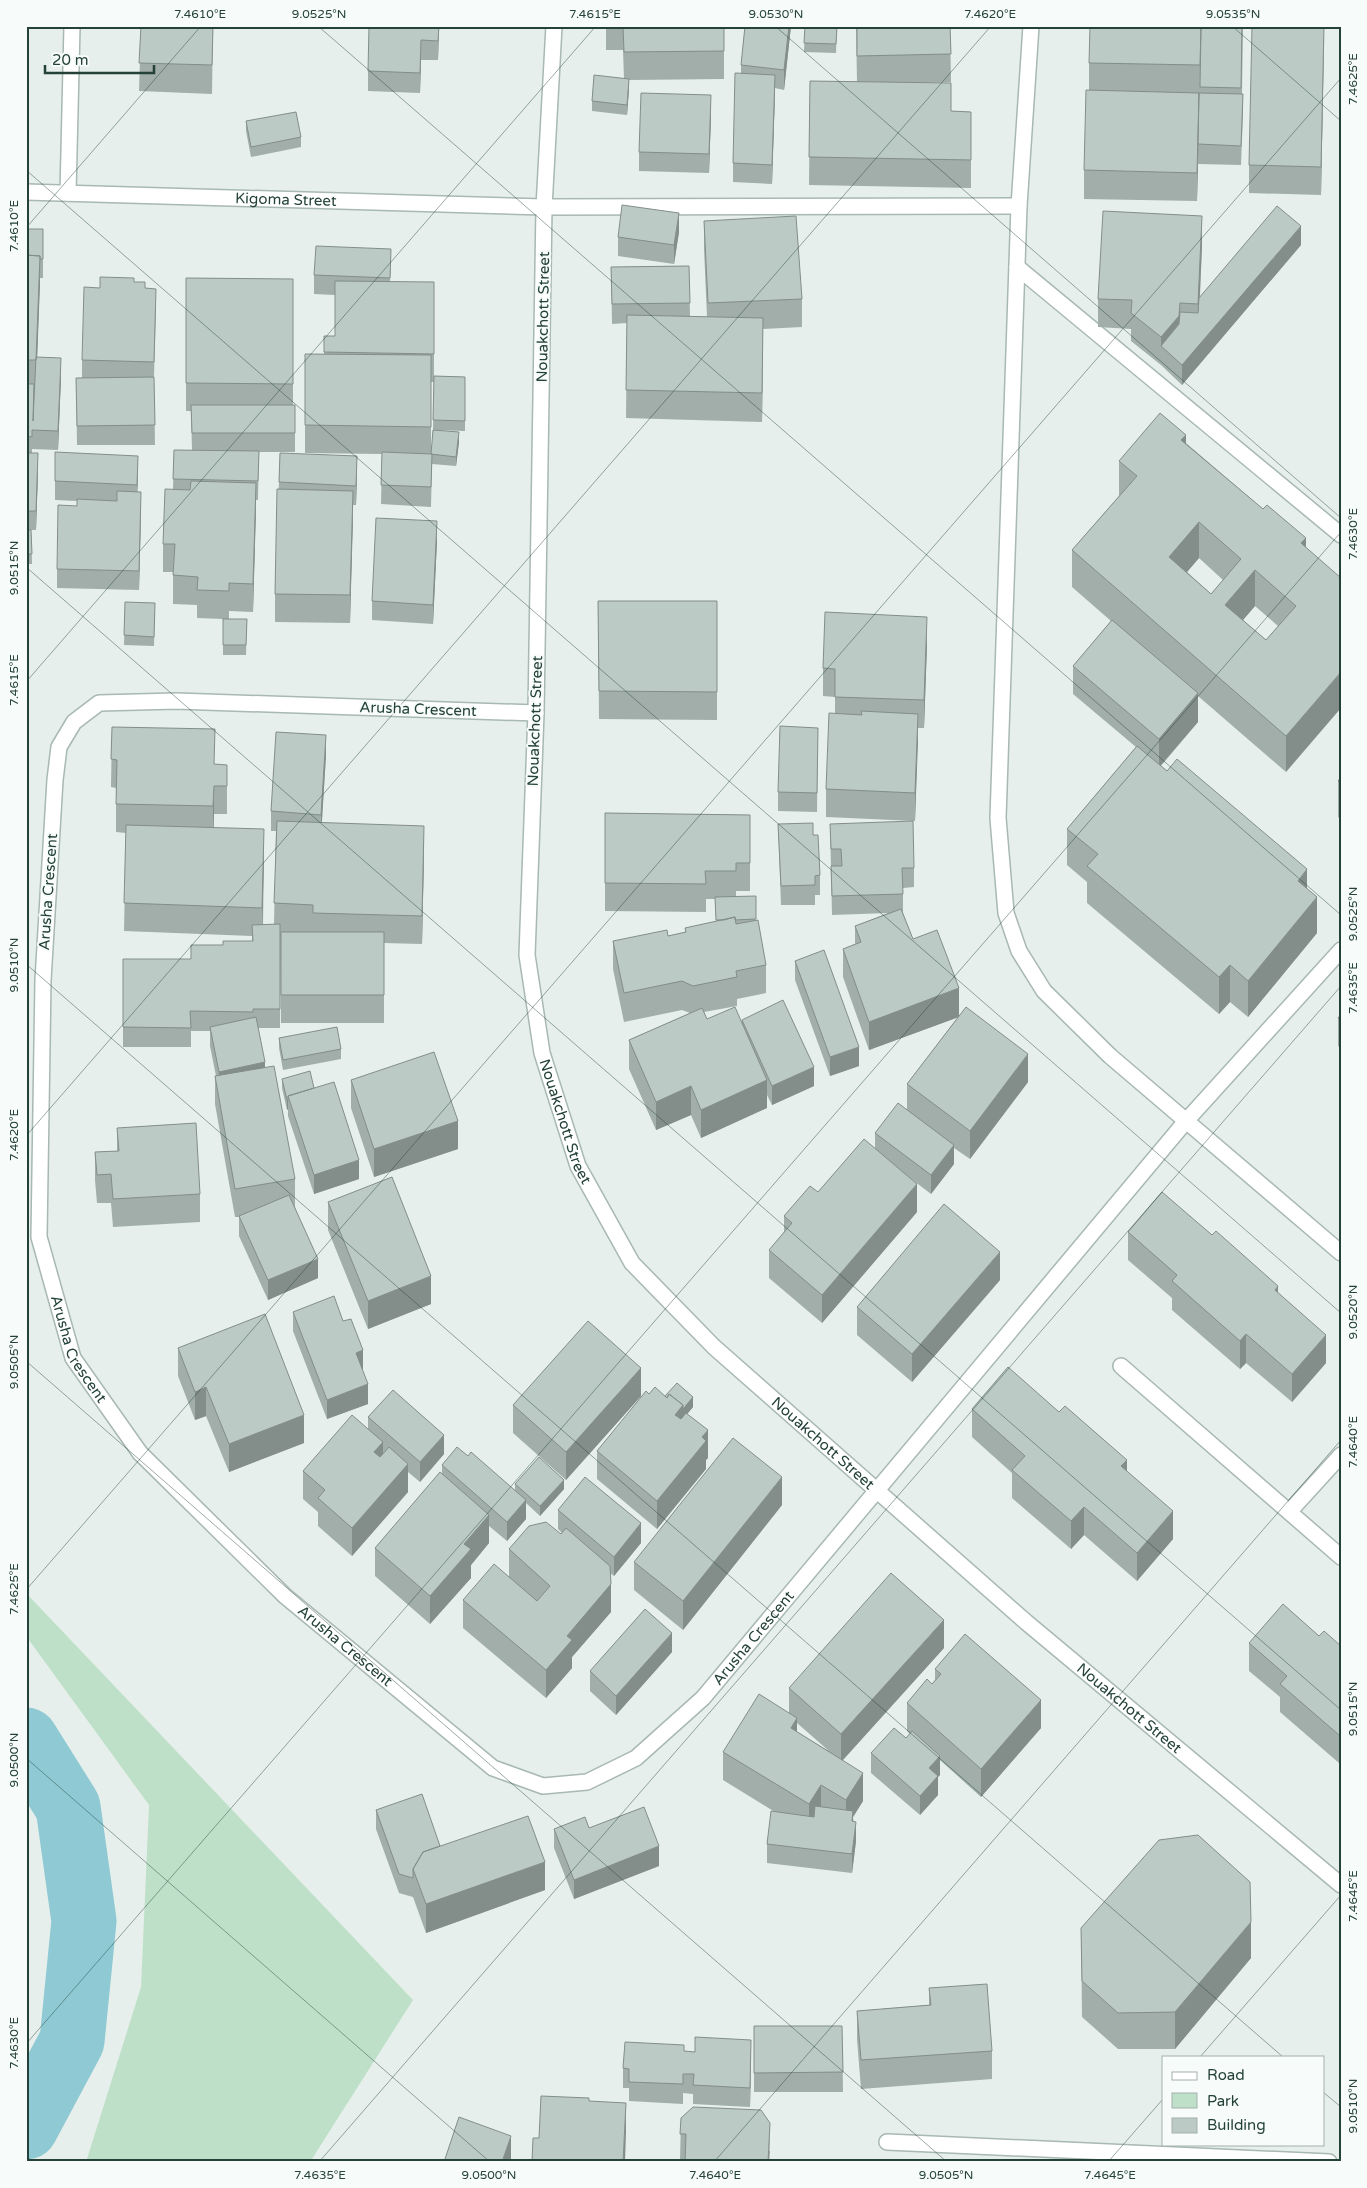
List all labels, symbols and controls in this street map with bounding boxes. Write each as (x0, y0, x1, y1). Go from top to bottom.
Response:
text: 7.4610°E (174, 7, 226, 21)
text: 9.0525°N (292, 7, 346, 21)
text: 7.4615°E (569, 7, 621, 21)
text: 9.0530°N (749, 7, 803, 21)
text: 7.4620°E (964, 7, 1016, 21)
text: 9.0535°N (1206, 7, 1260, 21)
scale bar (45, 42, 154, 74)
text: 20 m (52, 51, 89, 69)
text: 7.4625°E (1346, 53, 1360, 105)
street label: Kigoma Street (235, 189, 337, 210)
text: 7.4610°E (7, 200, 21, 252)
street label: Nouakchott Street (533, 251, 553, 383)
text: 7.4630°E (1346, 508, 1360, 560)
text: 9.0515°N (7, 541, 21, 595)
text: 7.4615°E (7, 654, 21, 706)
street label: Nouakchott Street (524, 655, 546, 787)
street label: Arusha Crescent (359, 698, 477, 720)
street label: Arusha Crescent (35, 833, 61, 951)
text: 9.0525°N (1346, 887, 1360, 941)
text: 9.0510°N (7, 938, 21, 992)
text: 7.4635°E (1346, 962, 1360, 1014)
street label: Nouakchott Street (535, 1057, 595, 1187)
text: 7.4620°E (7, 1109, 21, 1161)
text: 9.0520°N (1346, 1285, 1360, 1339)
street label: Arusha Crescent (47, 1293, 111, 1406)
text: 9.0505°N (7, 1335, 21, 1389)
street label: Nouakchott Street (768, 1393, 878, 1493)
text: 7.4640°E (1346, 1416, 1360, 1468)
text: 7.4625°E (7, 1563, 21, 1615)
street label: Arusha Crescent (709, 1587, 798, 1689)
street label: Arusha Crescent (294, 1601, 396, 1690)
street label: Nouakchott Street (1073, 1659, 1185, 1757)
text: 9.0515°N (1346, 1682, 1360, 1736)
text: 9.0500°N (7, 1733, 21, 1787)
text: 7.4645°E (1346, 1870, 1360, 1922)
text: 7.4630°E (7, 2017, 21, 2069)
legend (1162, 2056, 1324, 2146)
text: Road (1207, 2066, 1245, 2084)
text: 9.0510°N (1346, 2079, 1360, 2133)
text: Park (1207, 2092, 1239, 2110)
text: Building (1207, 2116, 1266, 2134)
text: 7.4635°E (294, 2168, 346, 2182)
text: 9.0500°N (462, 2168, 516, 2182)
text: 7.4640°E (689, 2168, 741, 2182)
text: 9.0505°N (919, 2168, 973, 2182)
text: 7.4645°E (1084, 2168, 1136, 2182)

